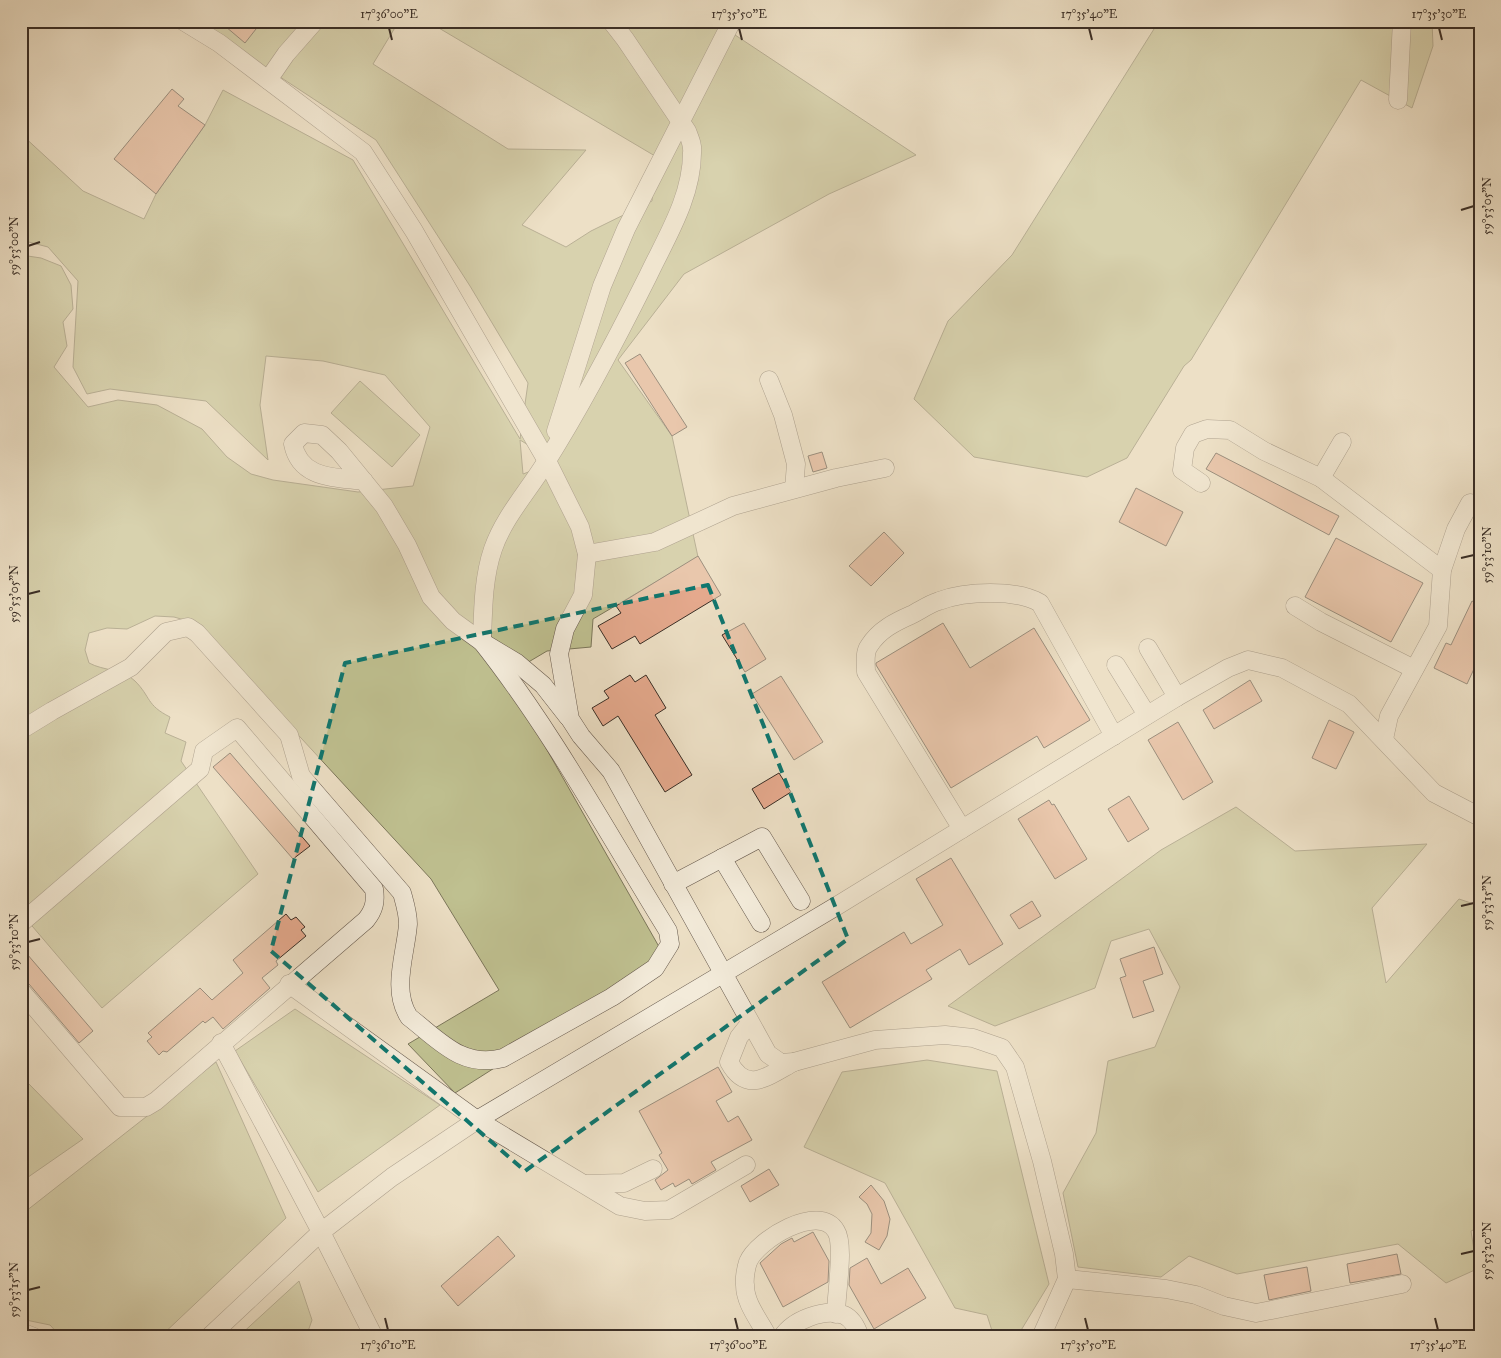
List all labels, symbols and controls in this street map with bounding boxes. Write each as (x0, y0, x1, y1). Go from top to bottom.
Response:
text: 17°36'00"E (360, 7, 418, 21)
text: 17°35'50"E (711, 7, 767, 21)
text: 17°35'40"E (1061, 7, 1118, 21)
text: 17°35'30"E (1412, 7, 1467, 21)
text: 59°53'05"N (1480, 177, 1494, 235)
text: 59°53'00"N (7, 216, 21, 276)
text: 59°53'10"N (1480, 526, 1494, 584)
text: 59°53'05"N (7, 565, 21, 623)
text: 59°53'15"N (1480, 875, 1494, 931)
text: 59°53'10"N (7, 913, 21, 971)
text: 59°53'20"N (1480, 1222, 1494, 1280)
text: 59°53'15"N (7, 1262, 21, 1318)
text: 17°36'10"E (360, 1338, 416, 1352)
text: 17°36'00"E (709, 1338, 767, 1352)
text: 17°35'50"E (1060, 1338, 1116, 1352)
text: 17°35'40"E (1410, 1338, 1467, 1352)

